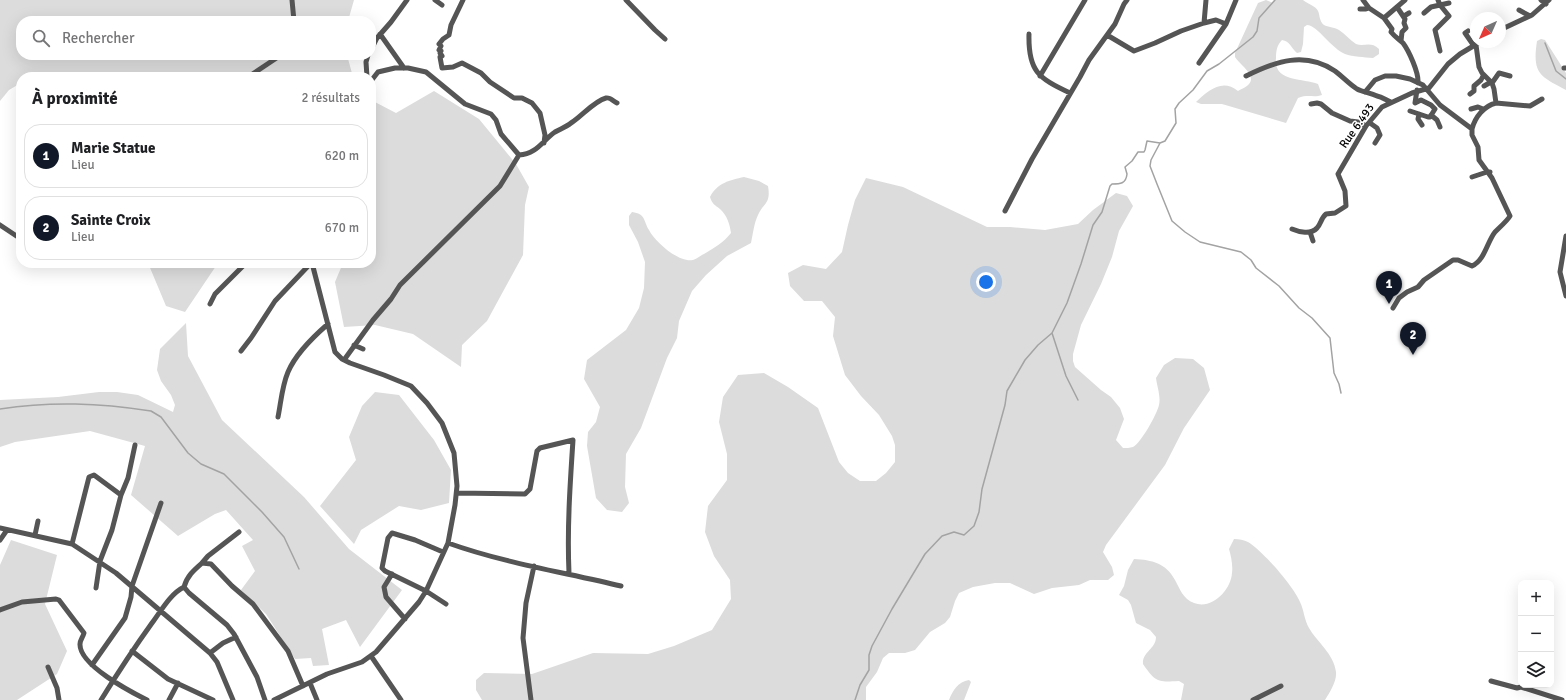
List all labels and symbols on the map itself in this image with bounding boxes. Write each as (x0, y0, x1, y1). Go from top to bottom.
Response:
north arrow (1470, 12, 1506, 48)
street label: Rue 6.493 (1336, 101, 1378, 151)
pin: 1 (1376, 271, 1402, 304)
your location (976, 272, 996, 292)
pin: 2 (1400, 322, 1426, 355)

